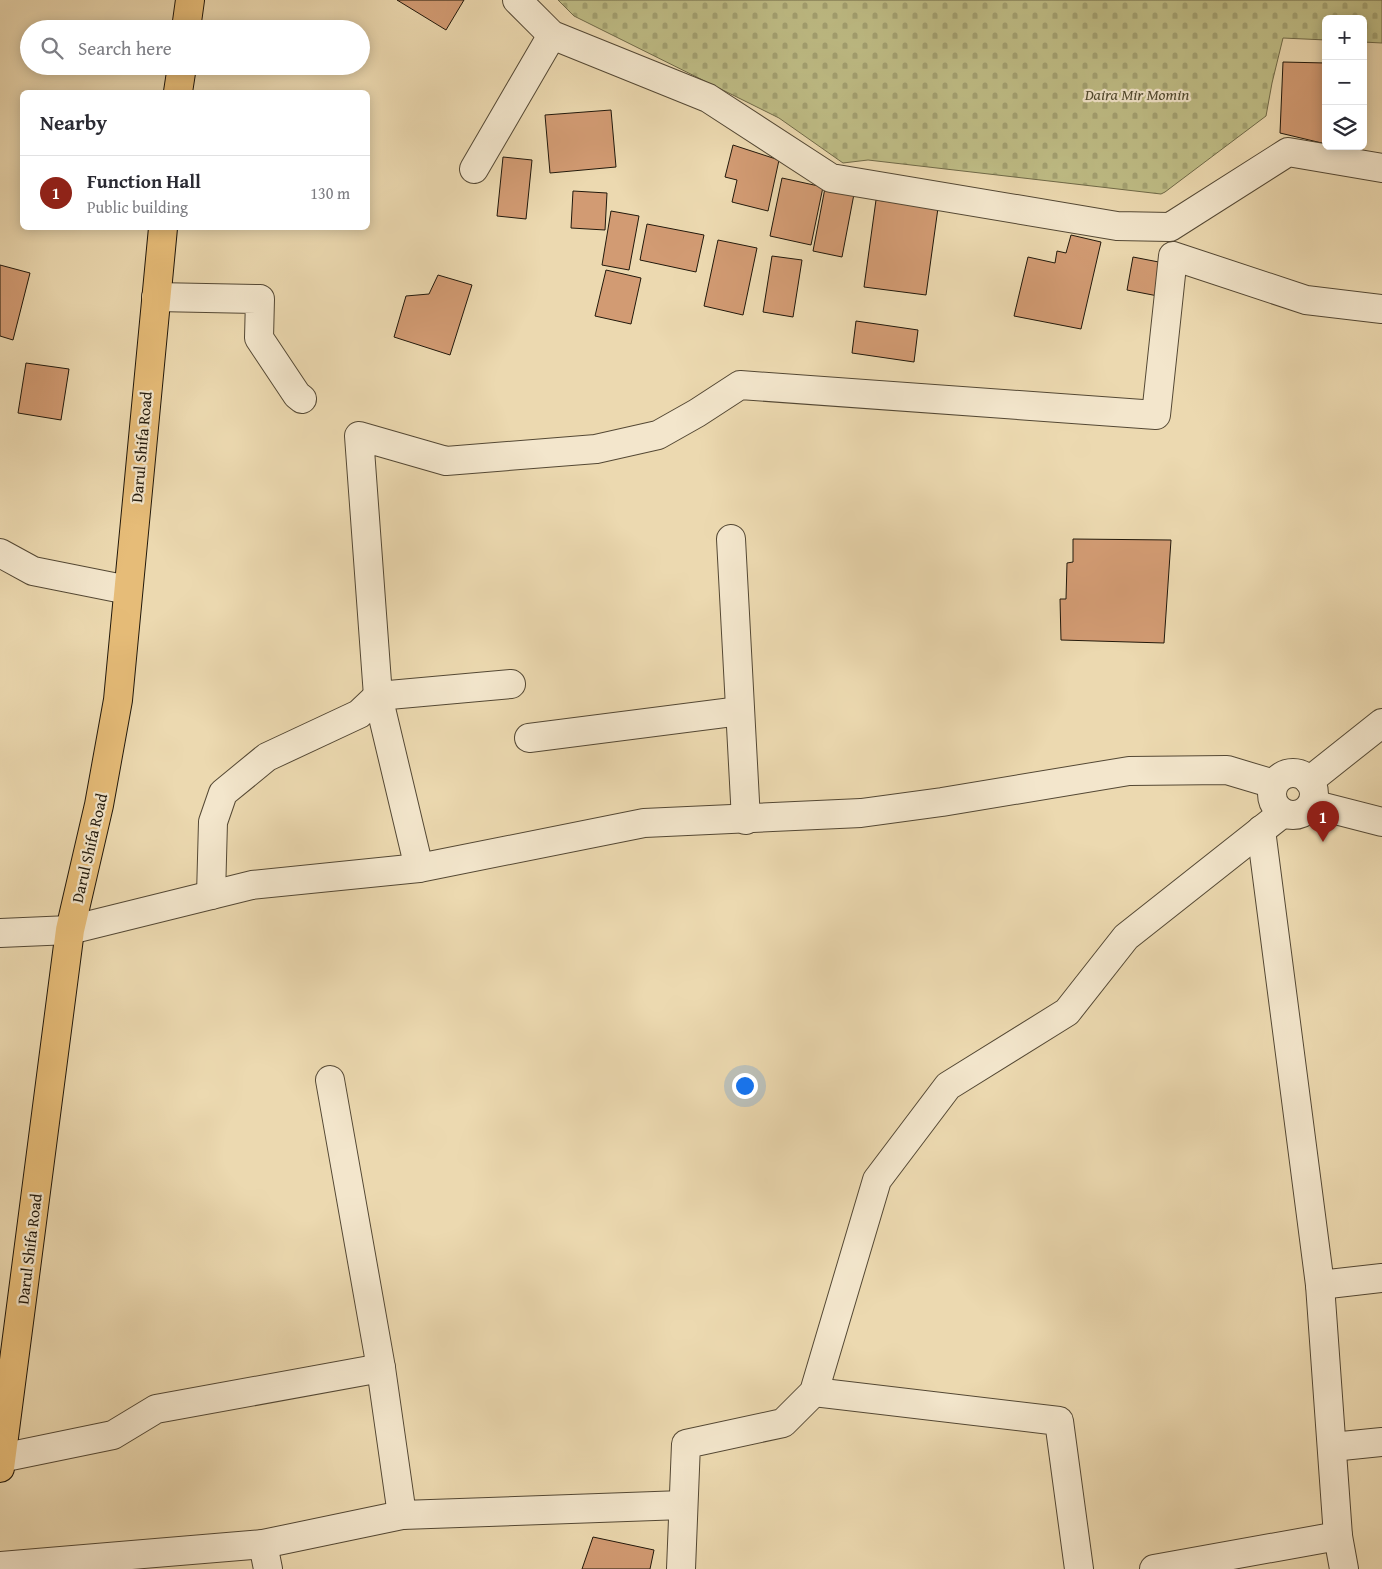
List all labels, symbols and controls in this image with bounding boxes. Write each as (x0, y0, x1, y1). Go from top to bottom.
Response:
map controls (1322, 15, 1367, 150)
button: + (1322, 15, 1367, 60)
search box (20, 20, 370, 75)
icon: search (38, 34, 66, 62)
text: Search here (78, 34, 172, 62)
button: − (1322, 60, 1367, 105)
park label: Daira Mir Momin (1084, 82, 1189, 106)
button: layers (1322, 105, 1367, 150)
text: Nearby (40, 107, 107, 138)
text: Function Hall (87, 167, 201, 195)
text: 1 (52, 181, 60, 205)
text: 130 m (310, 181, 350, 205)
text: Public building (87, 195, 188, 219)
street label: Darul Shifa Road (124, 390, 158, 504)
street label: Darul Shifa Road (65, 791, 113, 905)
pin: 1 (1307, 801, 1339, 842)
your location (732, 1073, 758, 1099)
street label: Darul Shifa Road (10, 1192, 48, 1306)

